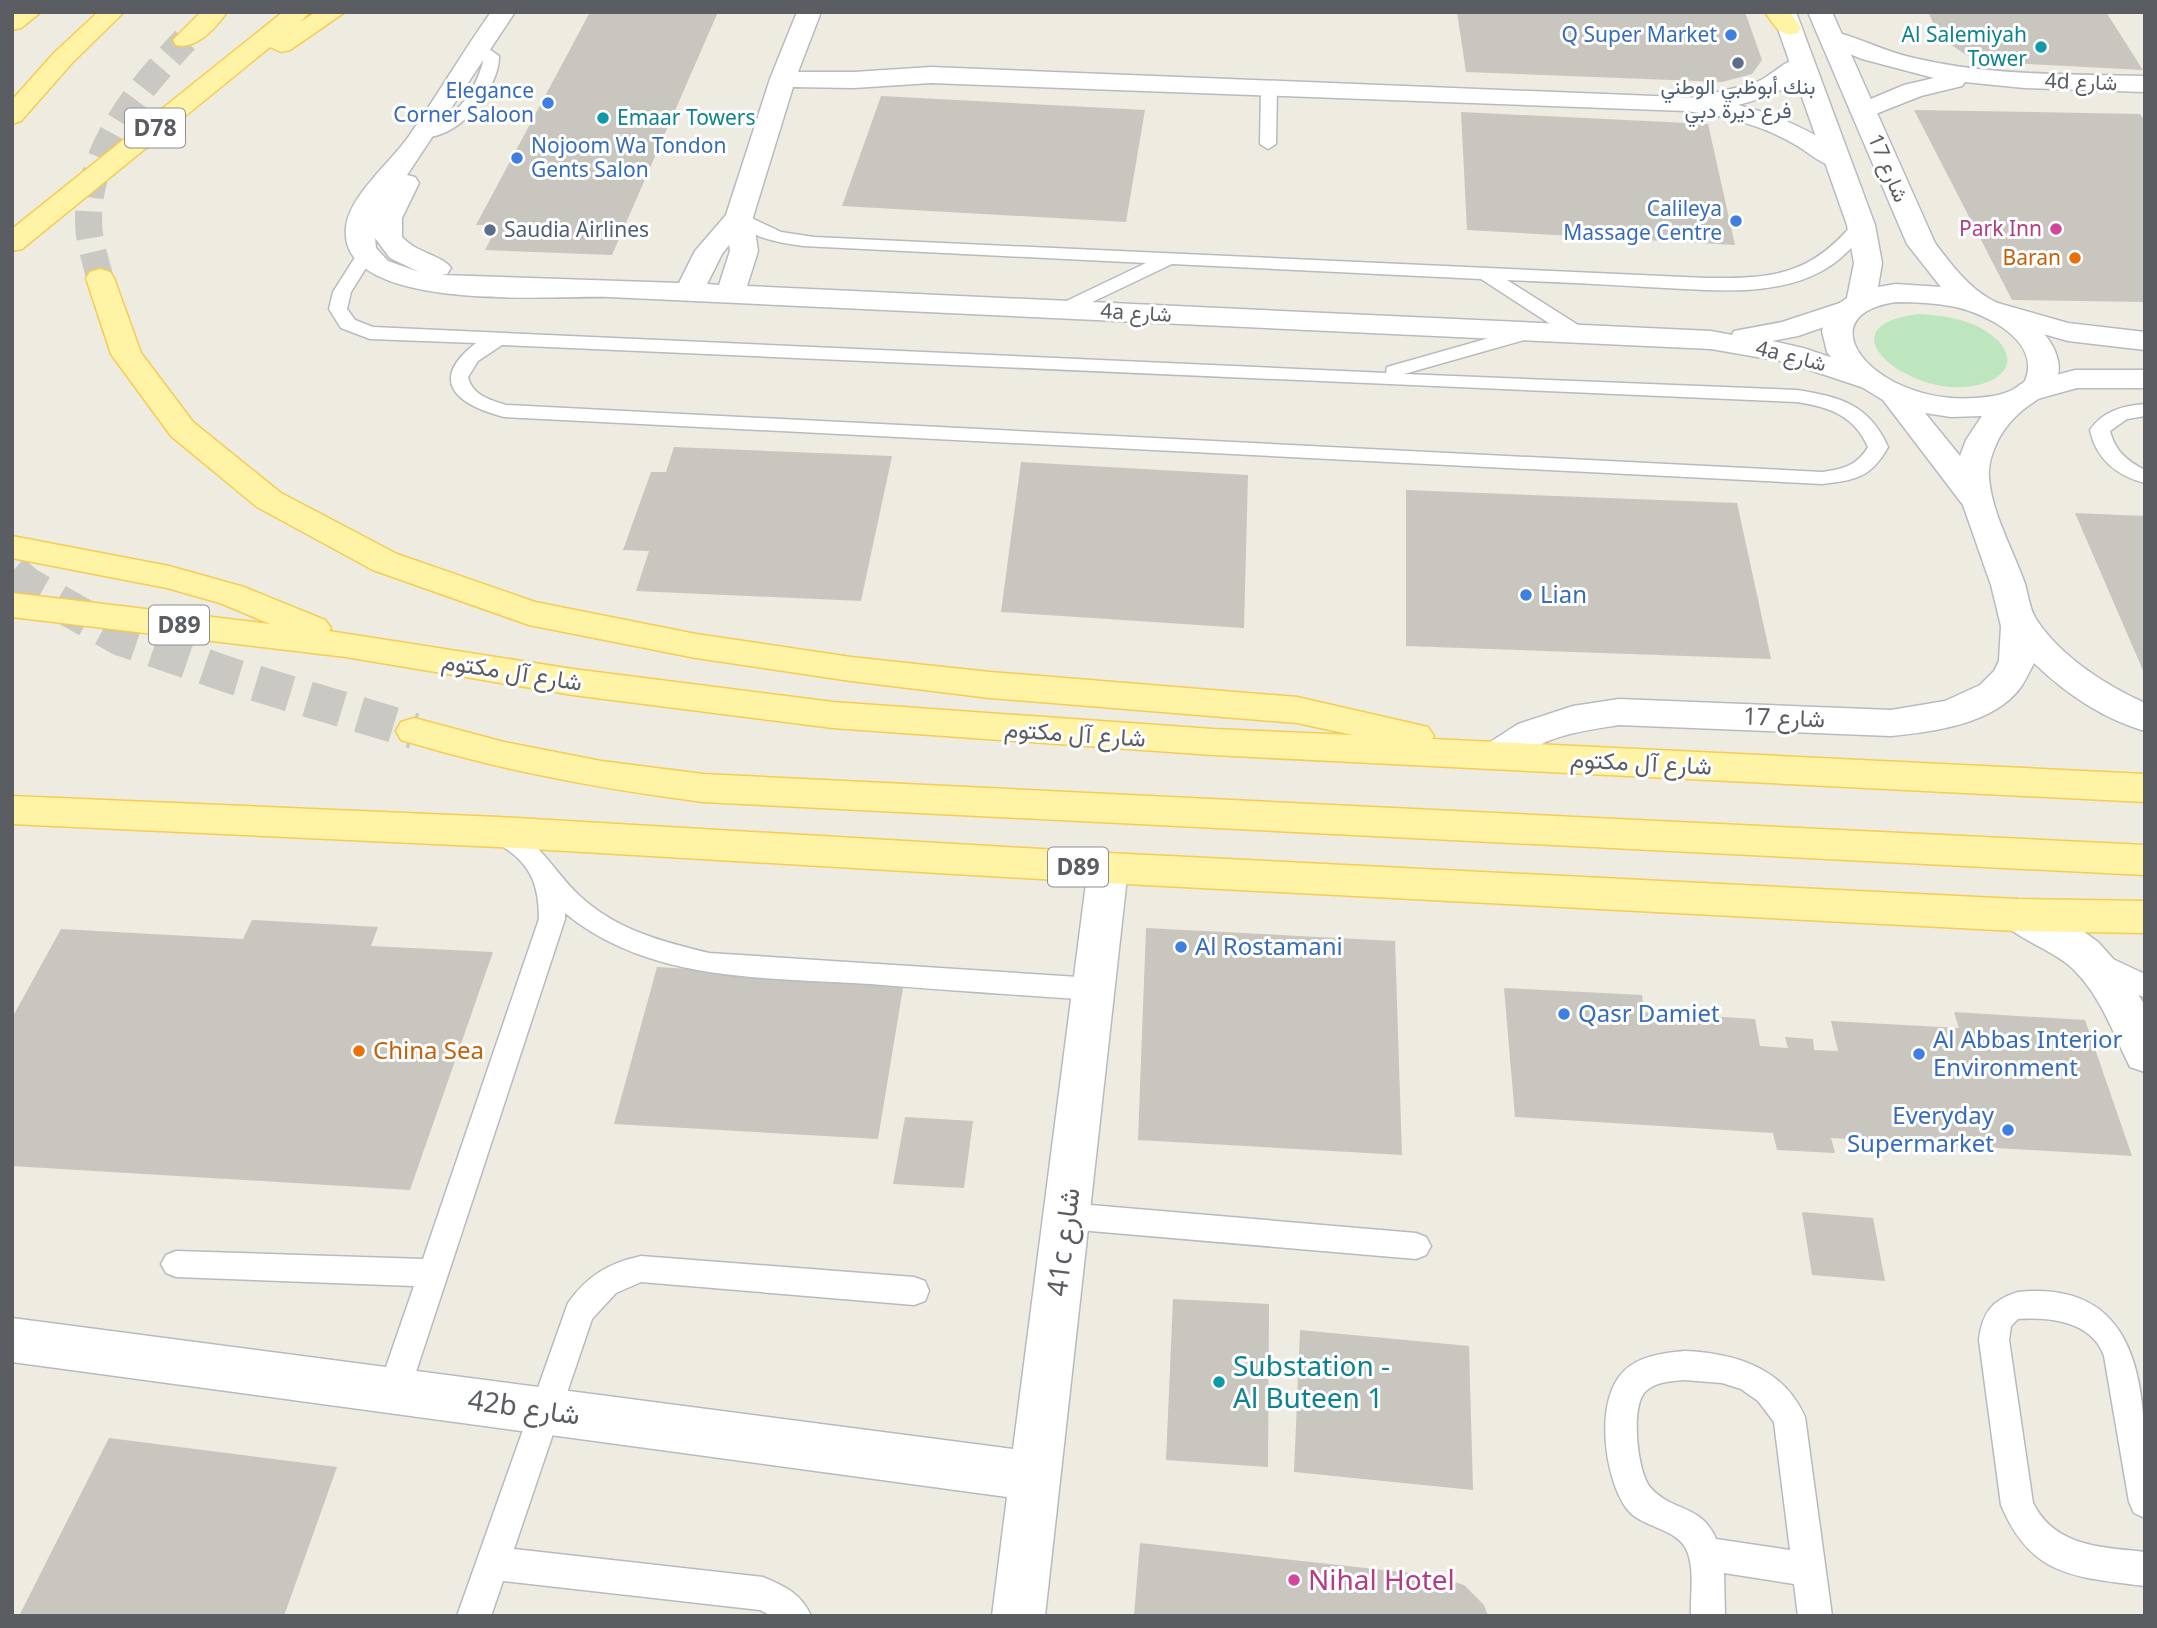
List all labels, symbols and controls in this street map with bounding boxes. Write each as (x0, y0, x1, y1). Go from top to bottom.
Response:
place label: Q Super Market (1562, 20, 1717, 48)
place label: Al Salemiyah Tower (1902, 20, 2027, 72)
marker: Q Super Market (1723, 27, 1739, 43)
marker: Al Salemiyah Tower (2033, 39, 2049, 55)
marker: بنك أبوظبي الوطني فرع ديرة دبي (1730, 55, 1746, 71)
street label: 4d شارع (2044, 66, 2118, 97)
place label: بنك أبوظبي الوطني فرع ديرة دبي (1661, 72, 1815, 128)
place label: Elegance Corner Saloon (393, 76, 534, 128)
marker: Elegance Corner Saloon (540, 95, 556, 111)
place label: Emaar Towers (617, 103, 756, 131)
road number: D78 (125, 108, 185, 148)
marker: Emaar Towers (595, 110, 611, 126)
street label: شارع 17 (1861, 129, 1916, 206)
place label: Nojoom Wa Tondon Gents Salon (531, 131, 726, 183)
marker: Nojoom Wa Tondon Gents Salon (509, 150, 525, 166)
place label: Calileya Massage Centre (1563, 194, 1722, 246)
marker: Calileya Massage Centre (1728, 213, 1744, 229)
place label: Park Inn (1959, 214, 2042, 242)
place label: Saudia Airlines (504, 215, 649, 243)
marker: Park Inn (2048, 221, 2064, 237)
marker: Saudia Airlines (482, 222, 498, 238)
place label: Baran (2003, 243, 2061, 271)
marker: Baran (2067, 250, 2083, 266)
street label: 4a شارع (1100, 296, 1172, 329)
street label: 4a شارع (1753, 333, 1829, 378)
place label: Lian (1540, 577, 1587, 610)
marker: Lian (1518, 587, 1534, 603)
road number: D89 (149, 606, 209, 645)
street label: شارع آل مكتوم (439, 643, 585, 699)
street label: شارع 17 (1742, 699, 1826, 735)
street label: شارع آل مكتوم (1003, 711, 1147, 755)
street label: شارع آل مكتوم (1569, 741, 1713, 783)
road number: D89 (1048, 848, 1108, 887)
place label: Al Rostamani (1195, 929, 1343, 962)
marker: Al Rostamani (1173, 939, 1189, 955)
place label: Qasr Damiet (1578, 996, 1720, 1029)
marker: Qasr Damiet (1556, 1006, 1572, 1022)
place label: Al Abbas Interior Environment (1933, 1022, 2123, 1083)
place label: China Sea (373, 1033, 484, 1066)
marker: China Sea (351, 1043, 367, 1059)
marker: Al Abbas Interior Environment (1911, 1046, 1927, 1062)
place label: Everyday Supermarket (1847, 1098, 1995, 1159)
marker: Everyday Supermarket (2000, 1122, 2016, 1138)
street label: 41c شارع (1037, 1185, 1089, 1298)
place label: Substation - Al Buteen 1 (1233, 1346, 1390, 1416)
marker: Substation - Al Buteen 1 (1211, 1374, 1227, 1390)
street label: 42b شارع (465, 1379, 583, 1434)
place label: Nihal Hotel (1308, 1560, 1455, 1598)
marker: Nihal Hotel (1286, 1572, 1302, 1588)

